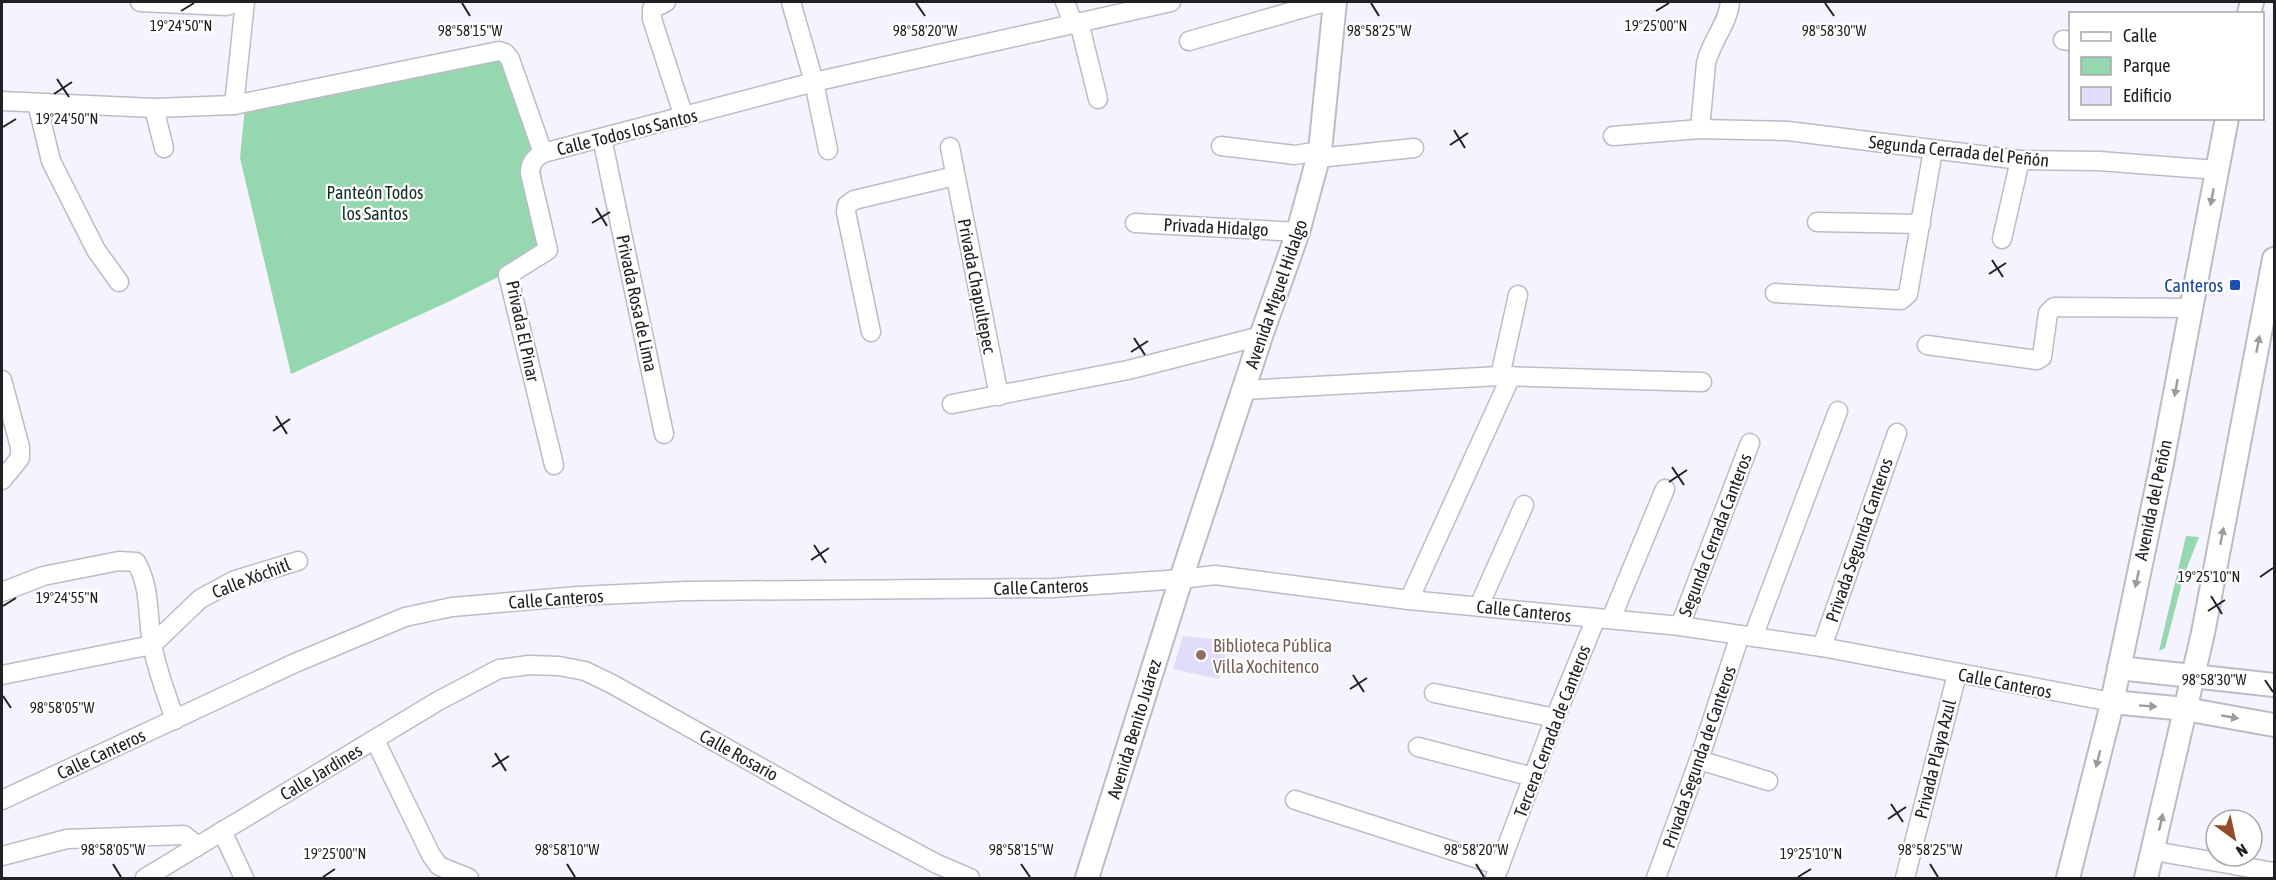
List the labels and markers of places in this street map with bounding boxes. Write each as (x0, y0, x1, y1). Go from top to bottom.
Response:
place label: Canteros (2165, 275, 2223, 296)
marker: Canteros (2228, 278, 2242, 292)
place label: Biblioteca Pública Villa Xochitenco (1213, 635, 1332, 677)
marker: Biblioteca Pública Villa Xochitenco (1194, 648, 1208, 662)

